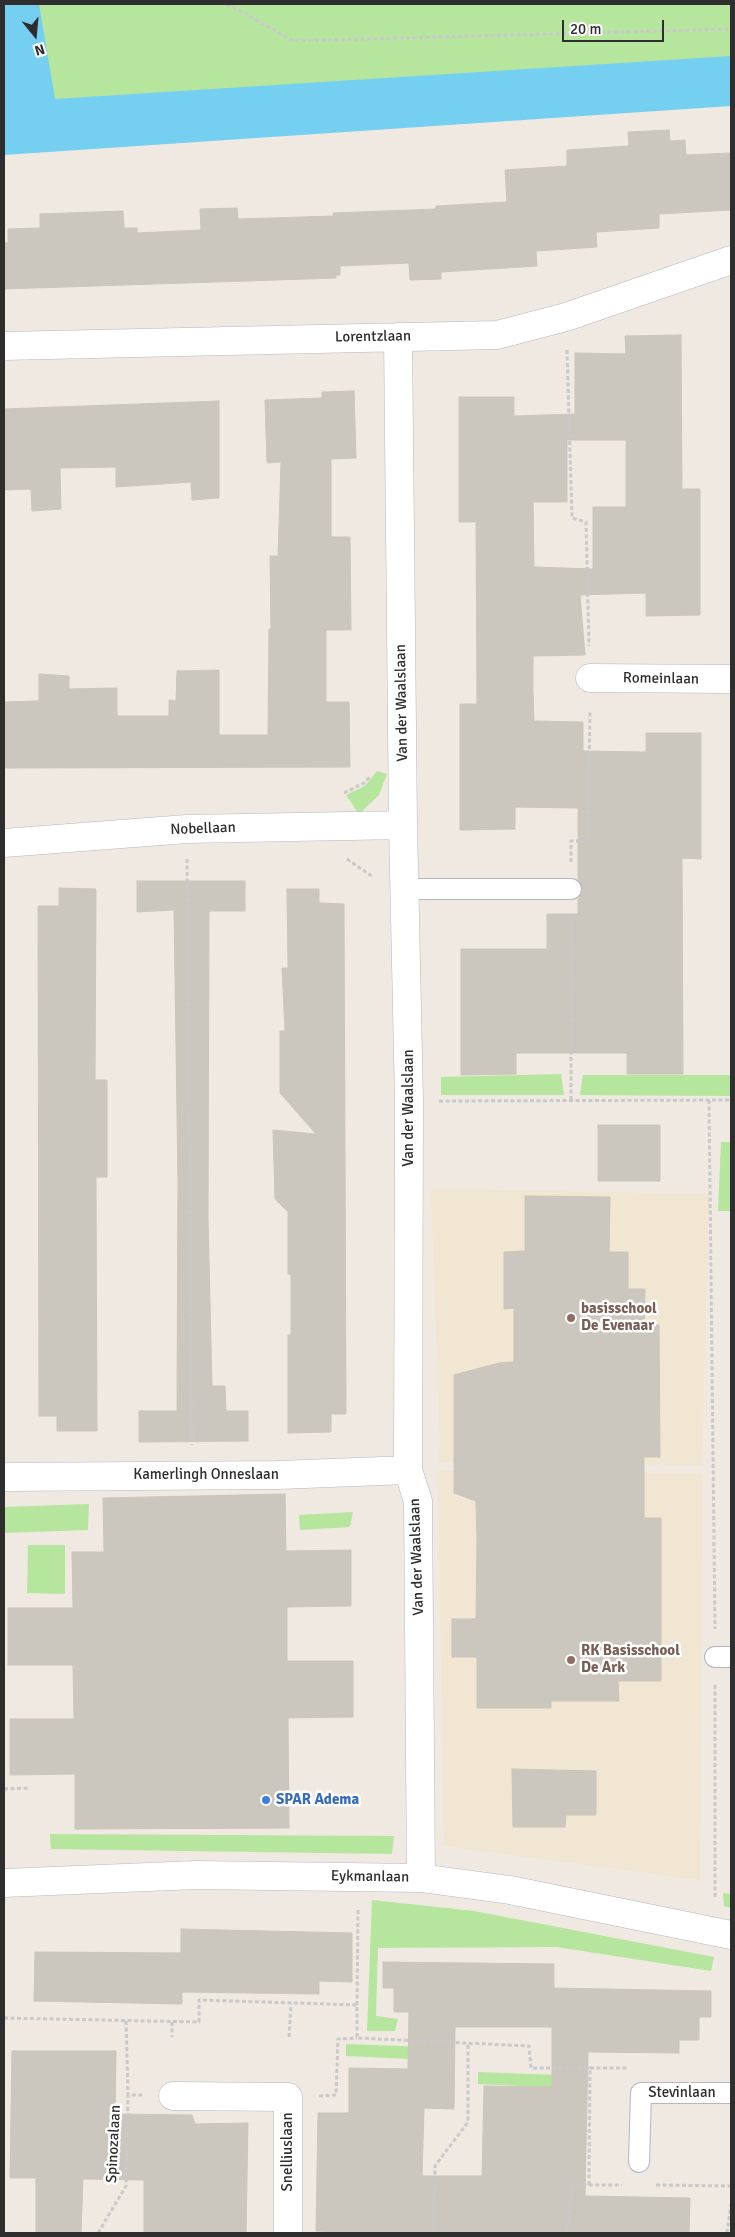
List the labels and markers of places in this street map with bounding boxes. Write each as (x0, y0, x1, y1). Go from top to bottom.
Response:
place label: basisschool De Evenaar (581, 1300, 657, 1335)
marker: basisschool De Evenaar (565, 1312, 577, 1324)
place label: RK Basisschool De Ark (581, 1642, 680, 1677)
marker: RK Basisschool De Ark (565, 1654, 577, 1666)
place label: SPAR Adema (276, 1791, 359, 1809)
marker: SPAR Adema (260, 1794, 272, 1806)

